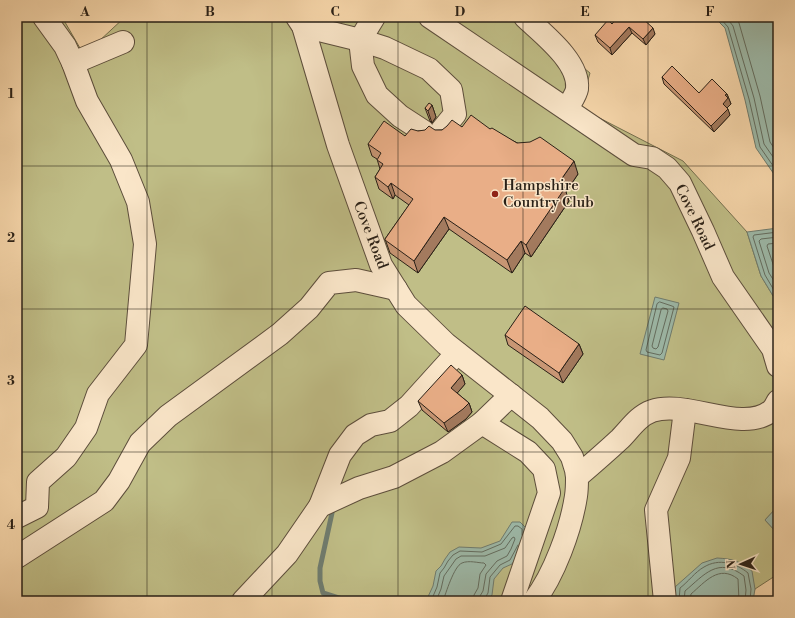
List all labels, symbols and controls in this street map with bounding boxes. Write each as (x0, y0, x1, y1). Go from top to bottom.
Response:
text: A (79, 4, 90, 20)
text: B (205, 4, 215, 20)
text: C (330, 4, 340, 20)
text: D (455, 4, 465, 20)
text: E (580, 4, 590, 20)
text: F (705, 4, 715, 20)
text: 1 (8, 86, 15, 102)
place label: Hampshire Country Club (503, 176, 594, 212)
street label: Cove Road (670, 181, 719, 254)
marker: Hampshire Country Club (490, 189, 500, 199)
street label: Cove Road (349, 199, 392, 272)
text: 2 (7, 230, 15, 246)
text: 3 (7, 373, 15, 389)
text: 4 (7, 517, 16, 533)
north arrow (721, 544, 761, 584)
text: N (725, 559, 739, 569)

